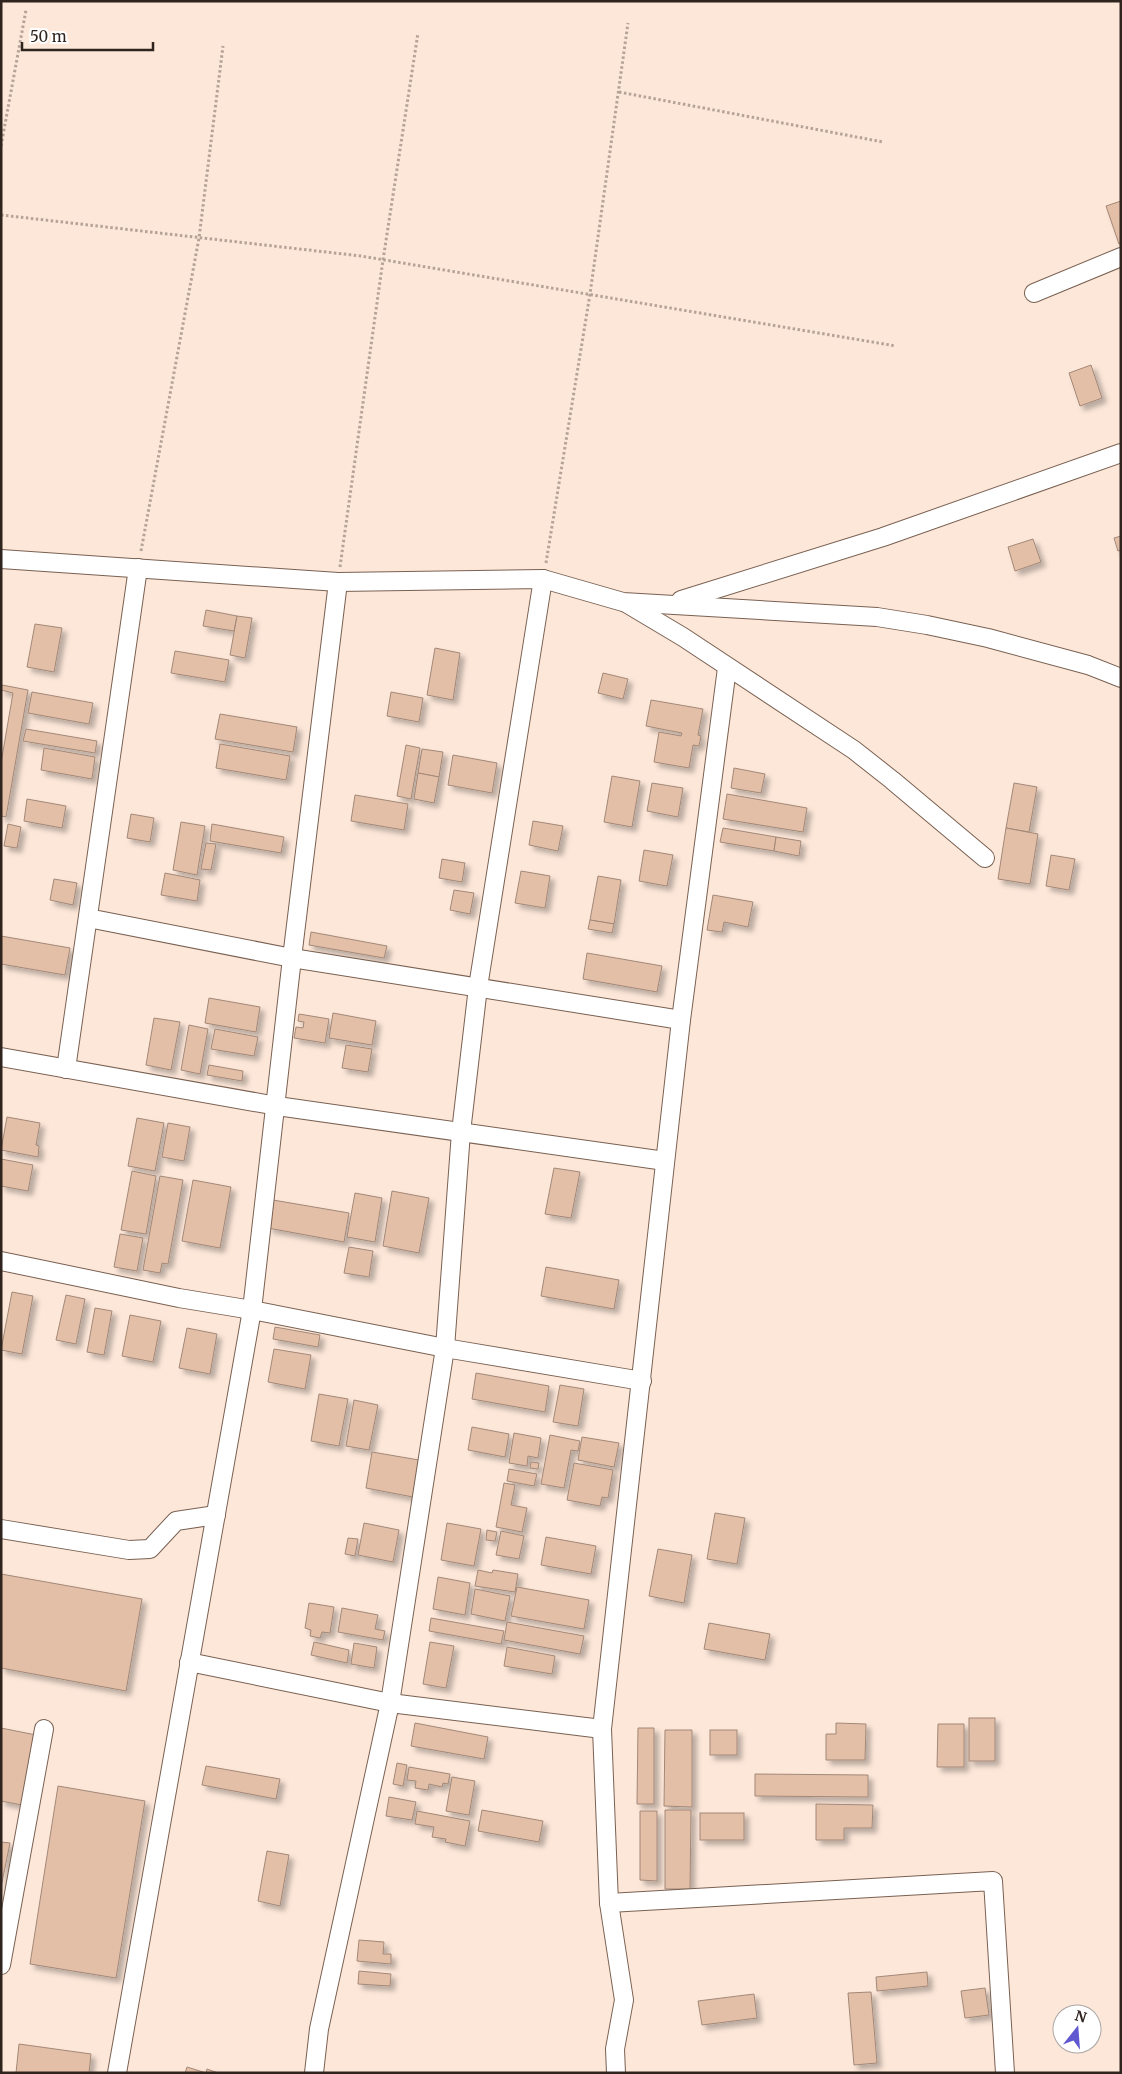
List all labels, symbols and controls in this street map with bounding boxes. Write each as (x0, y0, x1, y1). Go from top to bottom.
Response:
scale bar (22, 20, 154, 52)
text: 50 m (30, 27, 67, 46)
north arrow (1052, 2004, 1102, 2054)
text: N (1073, 2006, 1089, 2027)

